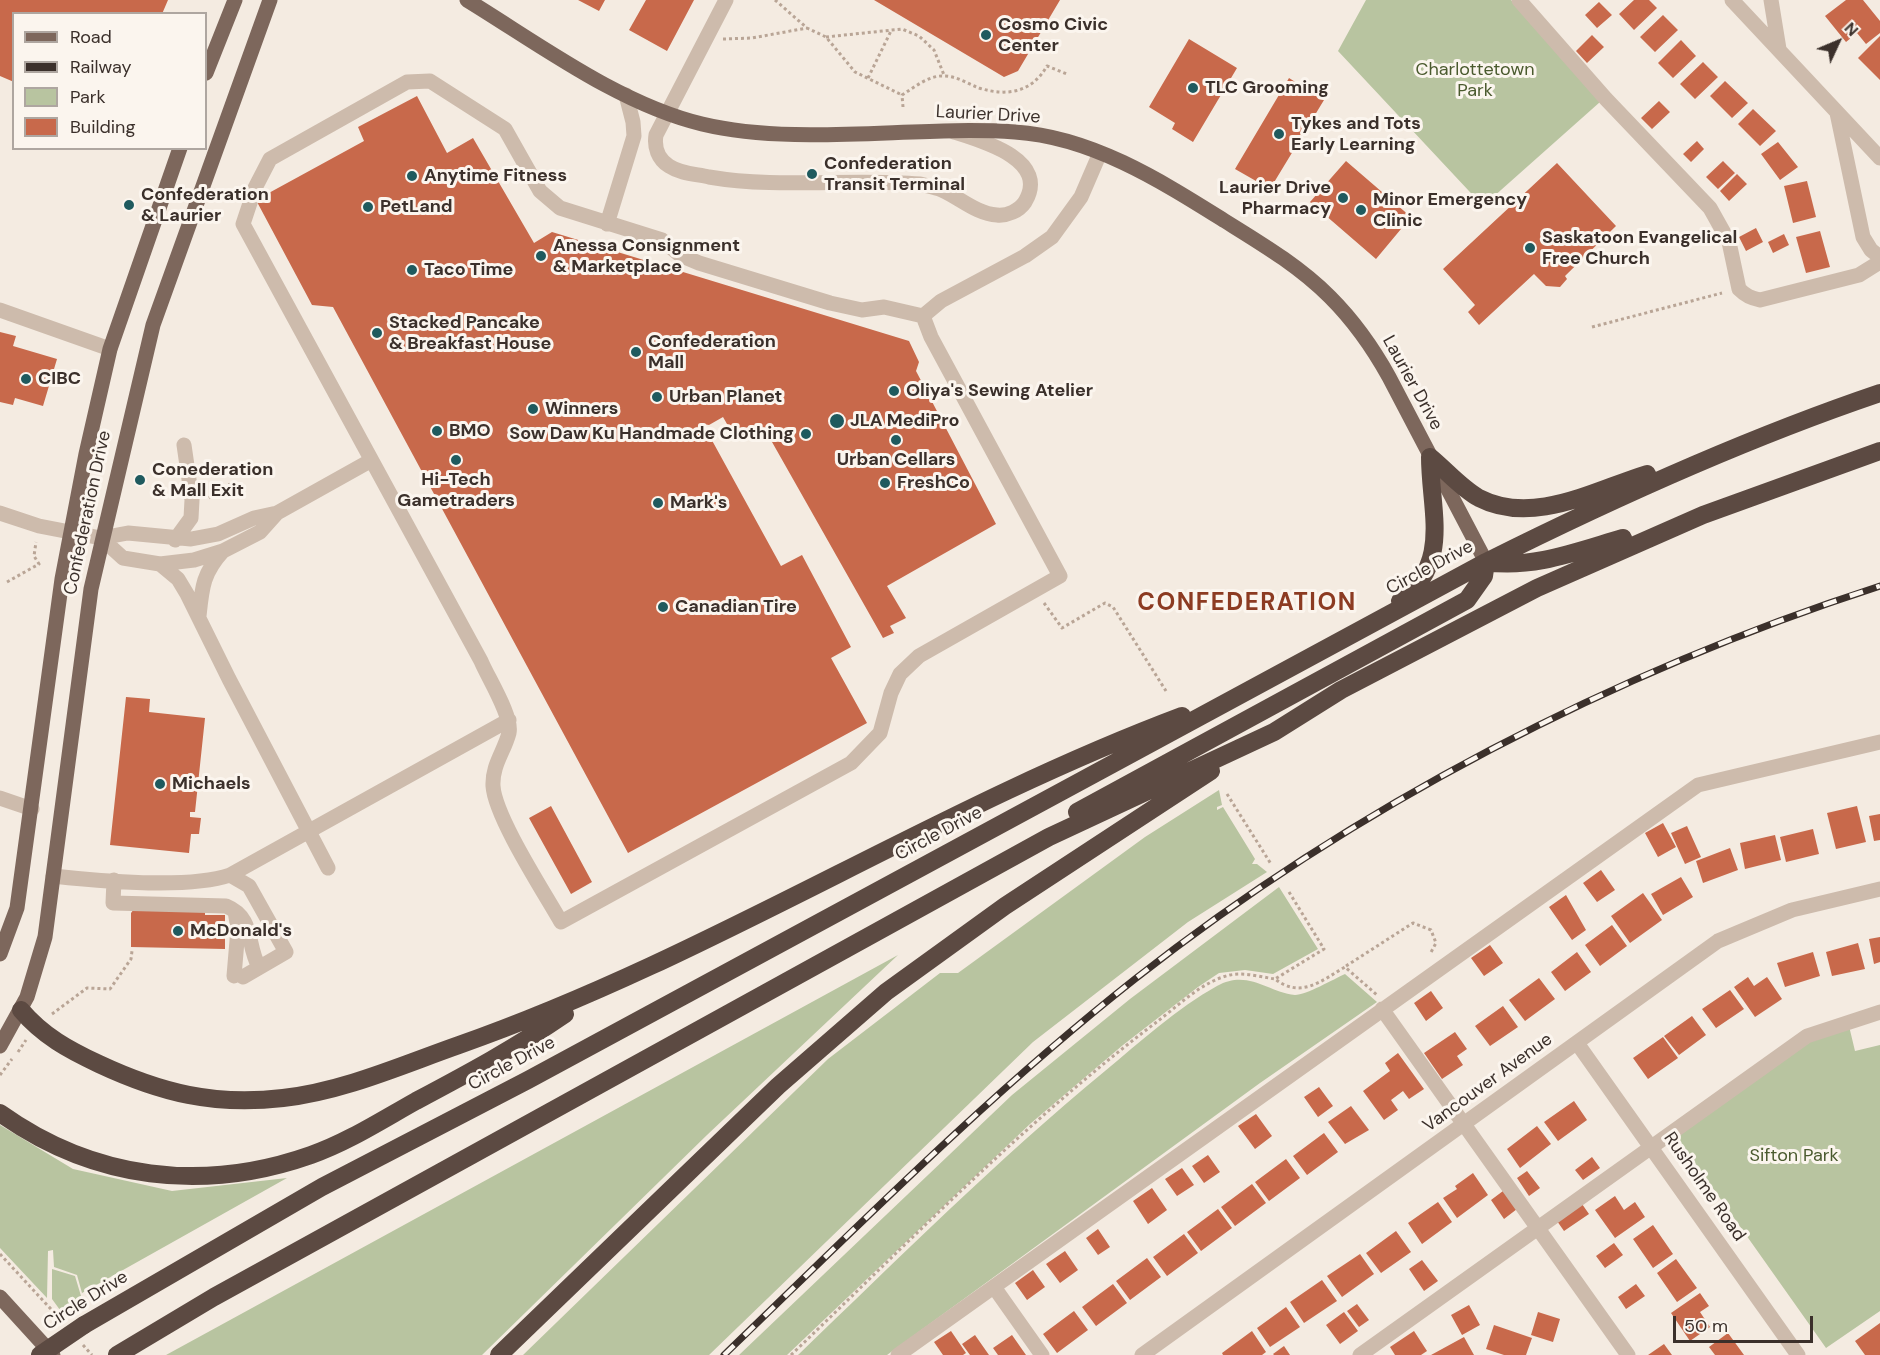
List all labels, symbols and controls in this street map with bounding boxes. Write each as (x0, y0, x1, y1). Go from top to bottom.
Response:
legend (12, 12, 207, 150)
north arrow (1808, 12, 1868, 72)
place label: Cosmo Civic Center (998, 14, 1108, 57)
text: N (1840, 18, 1863, 41)
text: Road (70, 25, 112, 49)
marker: Cosmo Civic Center (979, 28, 993, 42)
text: Railway (70, 55, 132, 79)
park label: Charlottetown Park (1415, 59, 1535, 101)
place label: TLC Grooming (1205, 77, 1329, 99)
marker: TLC Grooming (1186, 81, 1200, 95)
text: Park (70, 85, 106, 109)
street label: Laurier Drive (935, 101, 1041, 129)
place label: Tykes and Tots Early Learning (1291, 113, 1421, 156)
text: Building (70, 115, 135, 139)
marker: Tykes and Tots Early Learning (1272, 127, 1286, 141)
place label: Confederation Transit Terminal (824, 153, 965, 195)
place label: Anytime Fitness (424, 165, 567, 187)
marker: Confederation Transit Terminal (805, 167, 819, 181)
marker: Anytime Fitness (405, 169, 419, 183)
place label: Laurier Drive Pharmacy (1219, 177, 1331, 219)
place label: Confederation & Laurier (141, 184, 269, 226)
place label: Minor Emergency Clinic (1373, 189, 1527, 232)
marker: Laurier Drive Pharmacy (1336, 191, 1350, 205)
place label: PetLand (380, 196, 453, 218)
marker: Confederation & Laurier (122, 198, 136, 212)
marker: PetLand (361, 200, 375, 214)
marker: Minor Emergency Clinic (1354, 203, 1368, 217)
place label: Saskatoon Evangelical Free Church (1542, 227, 1737, 270)
place label: Anessa Consignment & Marketplace (553, 235, 740, 278)
marker: Saskatoon Evangelical Free Church (1523, 241, 1537, 255)
marker: Anessa Consignment & Marketplace (534, 249, 548, 263)
place label: Taco Time (424, 259, 513, 281)
marker: Taco Time (405, 263, 419, 277)
place label: Stacked Pancake & Breakfast House (389, 312, 551, 354)
marker: Stacked Pancake & Breakfast House (370, 326, 384, 340)
place label: Confederation Mall (648, 331, 776, 374)
street label: Laurier Drive (1377, 332, 1447, 434)
marker: Confederation Mall (629, 345, 643, 359)
place label: CIBC (38, 368, 81, 390)
marker: CIBC (19, 372, 33, 386)
place label: Oliya's Sewing Atelier (906, 380, 1093, 402)
marker: Oliya's Sewing Atelier (887, 384, 901, 398)
place label: Urban Planet (669, 386, 782, 408)
marker: Urban Planet (650, 390, 664, 404)
place label: Winners (545, 398, 618, 420)
marker: Winners (526, 402, 540, 416)
place label: JLA MediPro (850, 410, 960, 432)
marker: JLA MediPro (828, 412, 846, 430)
place label: BMO (449, 420, 491, 442)
place label: Sow Daw Ku Handmade Clothing (509, 423, 794, 445)
marker: BMO (430, 424, 444, 438)
marker: Sow Daw Ku Handmade Clothing (799, 427, 813, 441)
street label: Confederation Drive (60, 429, 116, 597)
marker: Urban Cellars (889, 433, 903, 447)
place label: Urban Cellars (837, 449, 955, 471)
marker: Hi-Tech Gametraders (449, 453, 463, 467)
place label: Conederation & Mall Exit (152, 459, 273, 502)
place label: Hi-Tech Gametraders (397, 469, 515, 512)
place label: FreshCo (897, 472, 970, 494)
marker: Conederation & Mall Exit (133, 473, 147, 487)
marker: FreshCo (878, 476, 892, 490)
place label: Mark's (670, 492, 727, 514)
marker: Mark's (651, 496, 665, 510)
street label: Circle Drive (1383, 536, 1477, 600)
district label: CONFEDERATION (1137, 590, 1357, 618)
place label: Canadian Tire (675, 596, 797, 618)
marker: Canadian Tire (656, 600, 670, 614)
place label: Michaels (172, 773, 251, 795)
marker: Michaels (153, 777, 167, 791)
street label: Circle Drive (892, 802, 986, 866)
place label: McDonald's (190, 920, 292, 942)
marker: McDonald's (171, 924, 185, 938)
street label: Vancouver Avenue (1419, 1029, 1557, 1137)
street label: Circle Drive (465, 1032, 559, 1096)
street label: Rusholme Road (1658, 1128, 1750, 1246)
park label: Sifton Park (1749, 1145, 1839, 1167)
street label: Circle Drive (40, 1267, 132, 1335)
scale bar (1676, 1304, 1816, 1342)
text: 50 m (1684, 1314, 1728, 1338)

